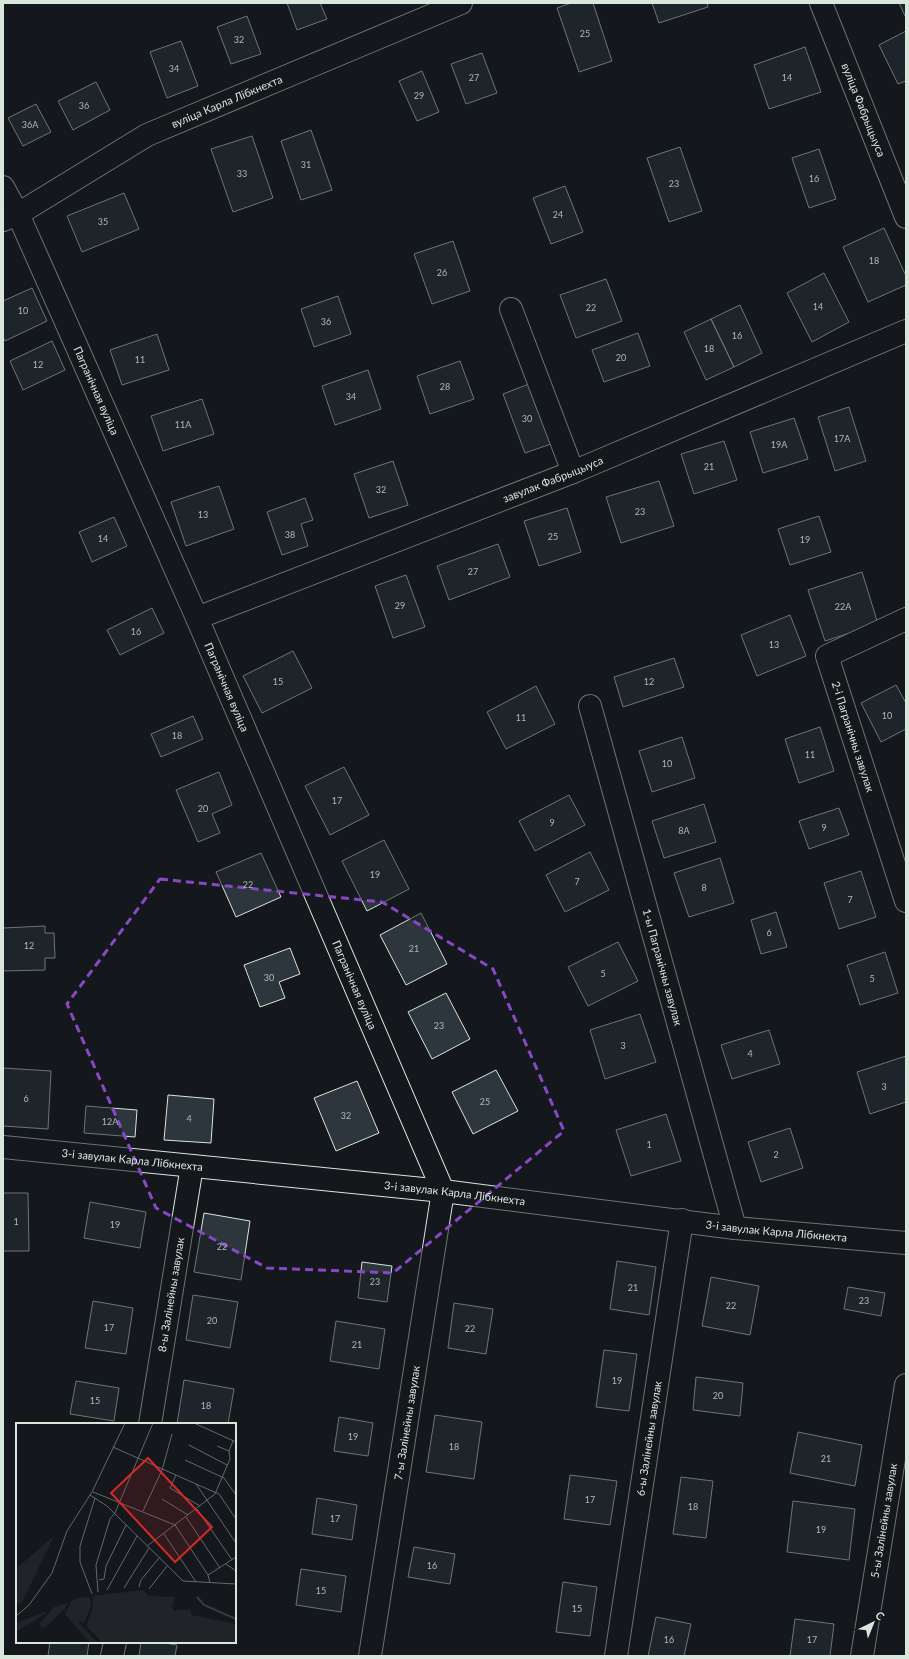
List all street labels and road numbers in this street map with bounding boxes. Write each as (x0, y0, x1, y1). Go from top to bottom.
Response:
street label: вуліца Фабрыцыуса (839, 61, 888, 159)
street label: вуліца Карла Лібкнехта (169, 72, 284, 130)
street label: Пагранічная вуліца (71, 344, 122, 437)
street label: завулак Фабрыцыуса (501, 453, 605, 505)
street label: Пагранічная вуліца (202, 640, 252, 733)
street label: 2-і Пагранічны завулак (830, 680, 877, 794)
street label: 1-ы Пагранічны завулак (641, 907, 686, 1027)
street label: Пагранічная вуліца (330, 938, 380, 1031)
street label: 3-і завулак Карла Лібкнехта (61, 1146, 204, 1173)
street label: 3-і завулак Карла Лібкнехта (384, 1178, 526, 1207)
street label: 3-і завулак Карла Лібкнехта (705, 1217, 848, 1244)
street label: 8-ы Залінейны завулак (155, 1236, 186, 1353)
street label: 7-ы Залінейны завулак (391, 1364, 422, 1481)
street label: 6-ы Залінейны завулак (633, 1380, 664, 1497)
street label: 5-ы Залінейны завулак (868, 1462, 899, 1579)

